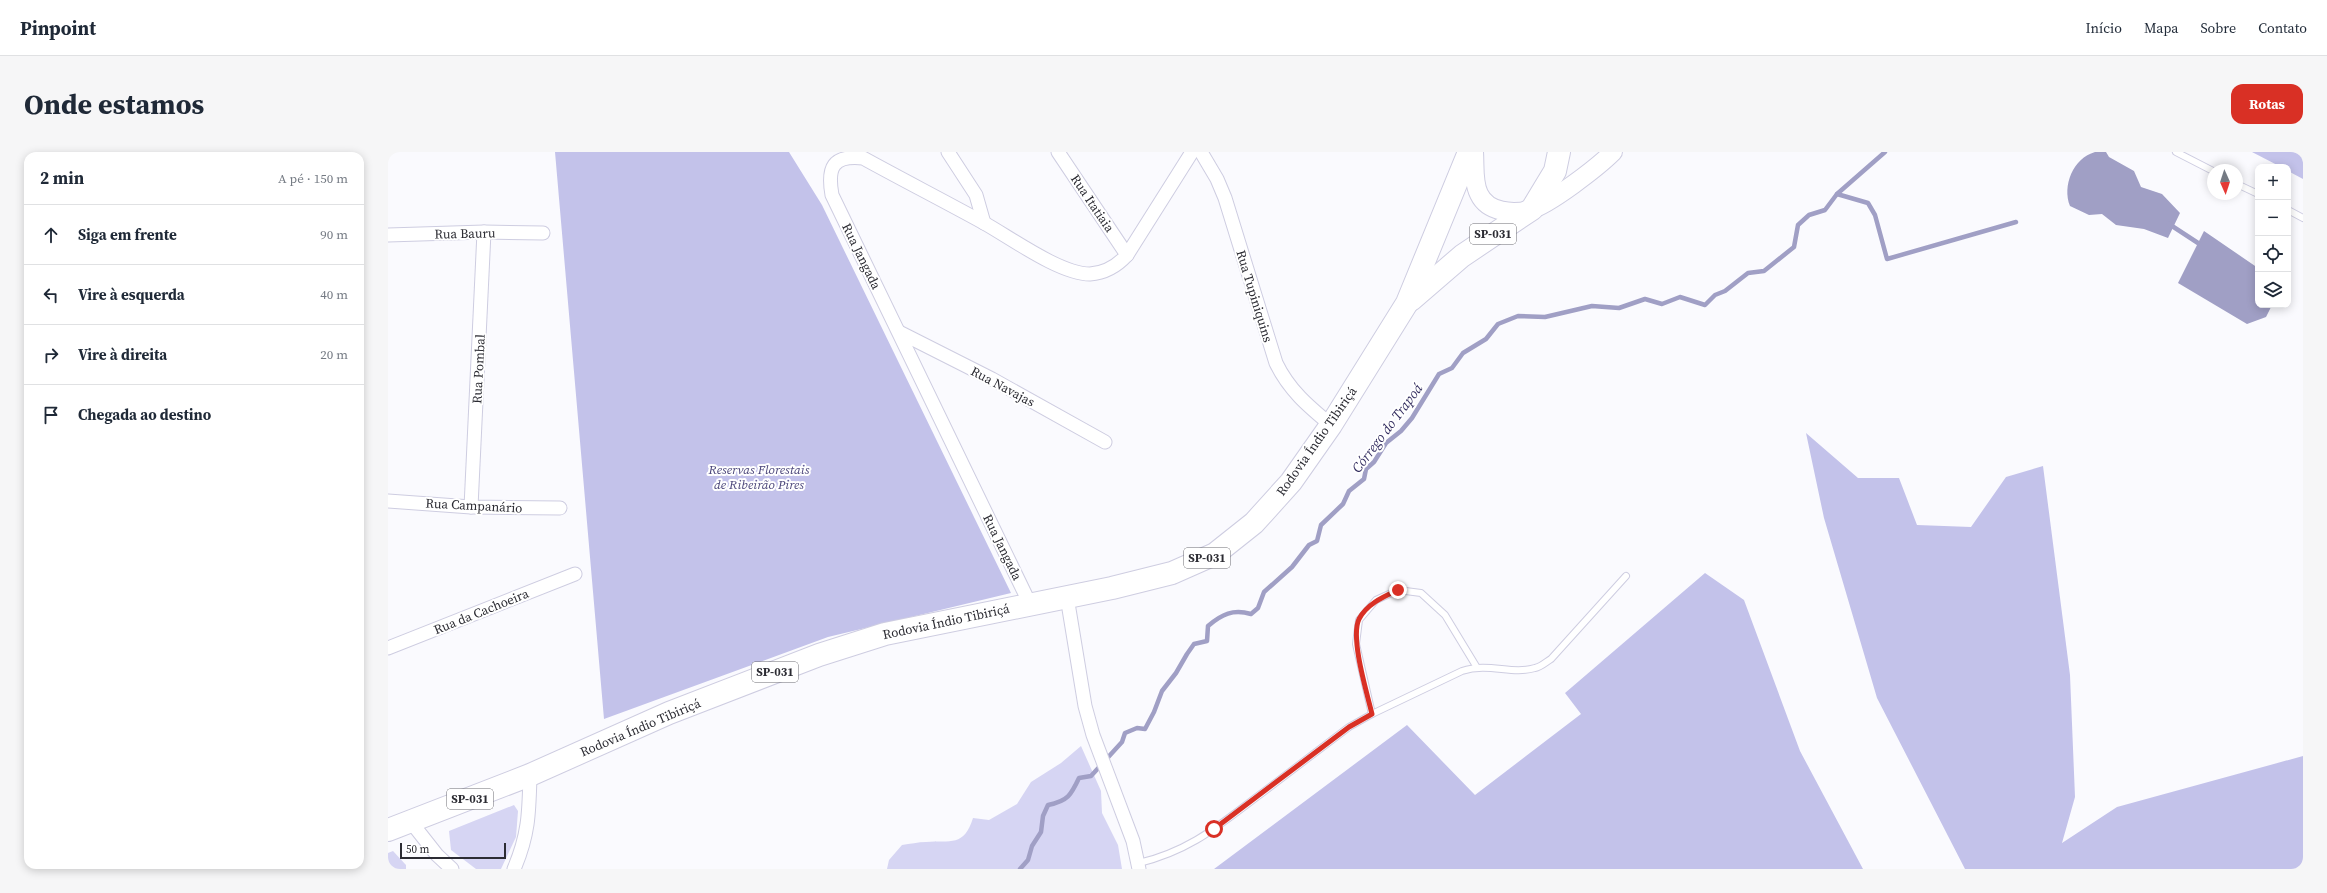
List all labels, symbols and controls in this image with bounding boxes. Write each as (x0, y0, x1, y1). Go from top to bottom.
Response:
text: Pinpoint (20, 15, 96, 41)
text: Início (2085, 18, 2122, 38)
text: Mapa (2144, 18, 2178, 38)
text: Sobre (2200, 18, 2236, 38)
text: Contato (2258, 18, 2307, 38)
button: Rotas (2231, 84, 2303, 124)
text: Onde estamos (24, 85, 204, 123)
north arrow (2207, 164, 2243, 200)
map controls (2255, 164, 2291, 308)
button: + (2255, 164, 2291, 200)
text: 2 min (40, 166, 84, 190)
text: A pé · 150 m (278, 170, 348, 187)
street label: Rua Itatiaia (1067, 171, 1118, 236)
button: − (2255, 200, 2291, 236)
street label: Rua Jangada (838, 220, 885, 292)
icon: ahead (40, 224, 62, 246)
text: Siga em frente (78, 224, 177, 245)
street label: Rua Bauru (434, 224, 496, 243)
road number: SP-031 (1470, 224, 1516, 244)
text: 90 m (320, 226, 348, 243)
button: locate (2255, 236, 2291, 272)
street label: Rua Tupiniquins (1232, 248, 1277, 345)
button: layers (2255, 272, 2291, 308)
icon: left (40, 284, 62, 306)
text: Vire à esquerda (78, 284, 185, 305)
text: 40 m (320, 286, 348, 303)
street label: Rua Pombal (468, 334, 489, 404)
icon: right (40, 344, 62, 366)
text: Vire à direita (78, 344, 167, 365)
text: 20 m (320, 346, 348, 363)
street label: Rua Navajas (968, 362, 1038, 411)
water label: Córrego do Trapoá (1347, 379, 1428, 477)
street label: Rodovia Índio Tibiriçá (1272, 383, 1361, 499)
icon: arrive (40, 404, 62, 426)
text: Chegada ao destino (78, 404, 211, 425)
park label: Reservas Florestais de Ribeirão Pires (708, 461, 810, 493)
street label: Rua Campanário (425, 494, 523, 517)
street label: Rua Jangada (979, 511, 1026, 583)
road number: SP-031 (1184, 548, 1230, 568)
route end (1389, 581, 1407, 599)
street label: Rua da Cachoeira (431, 585, 531, 638)
street label: Rodovia Índio Tibiriçá (881, 600, 1012, 643)
road number: SP-031 (752, 662, 798, 682)
street label: Rodovia Índio Tibiriçá (577, 694, 703, 761)
road number: SP-031 (447, 789, 493, 809)
route start (1205, 820, 1223, 838)
scale bar (400, 841, 506, 860)
text: 50 m (406, 842, 429, 857)

